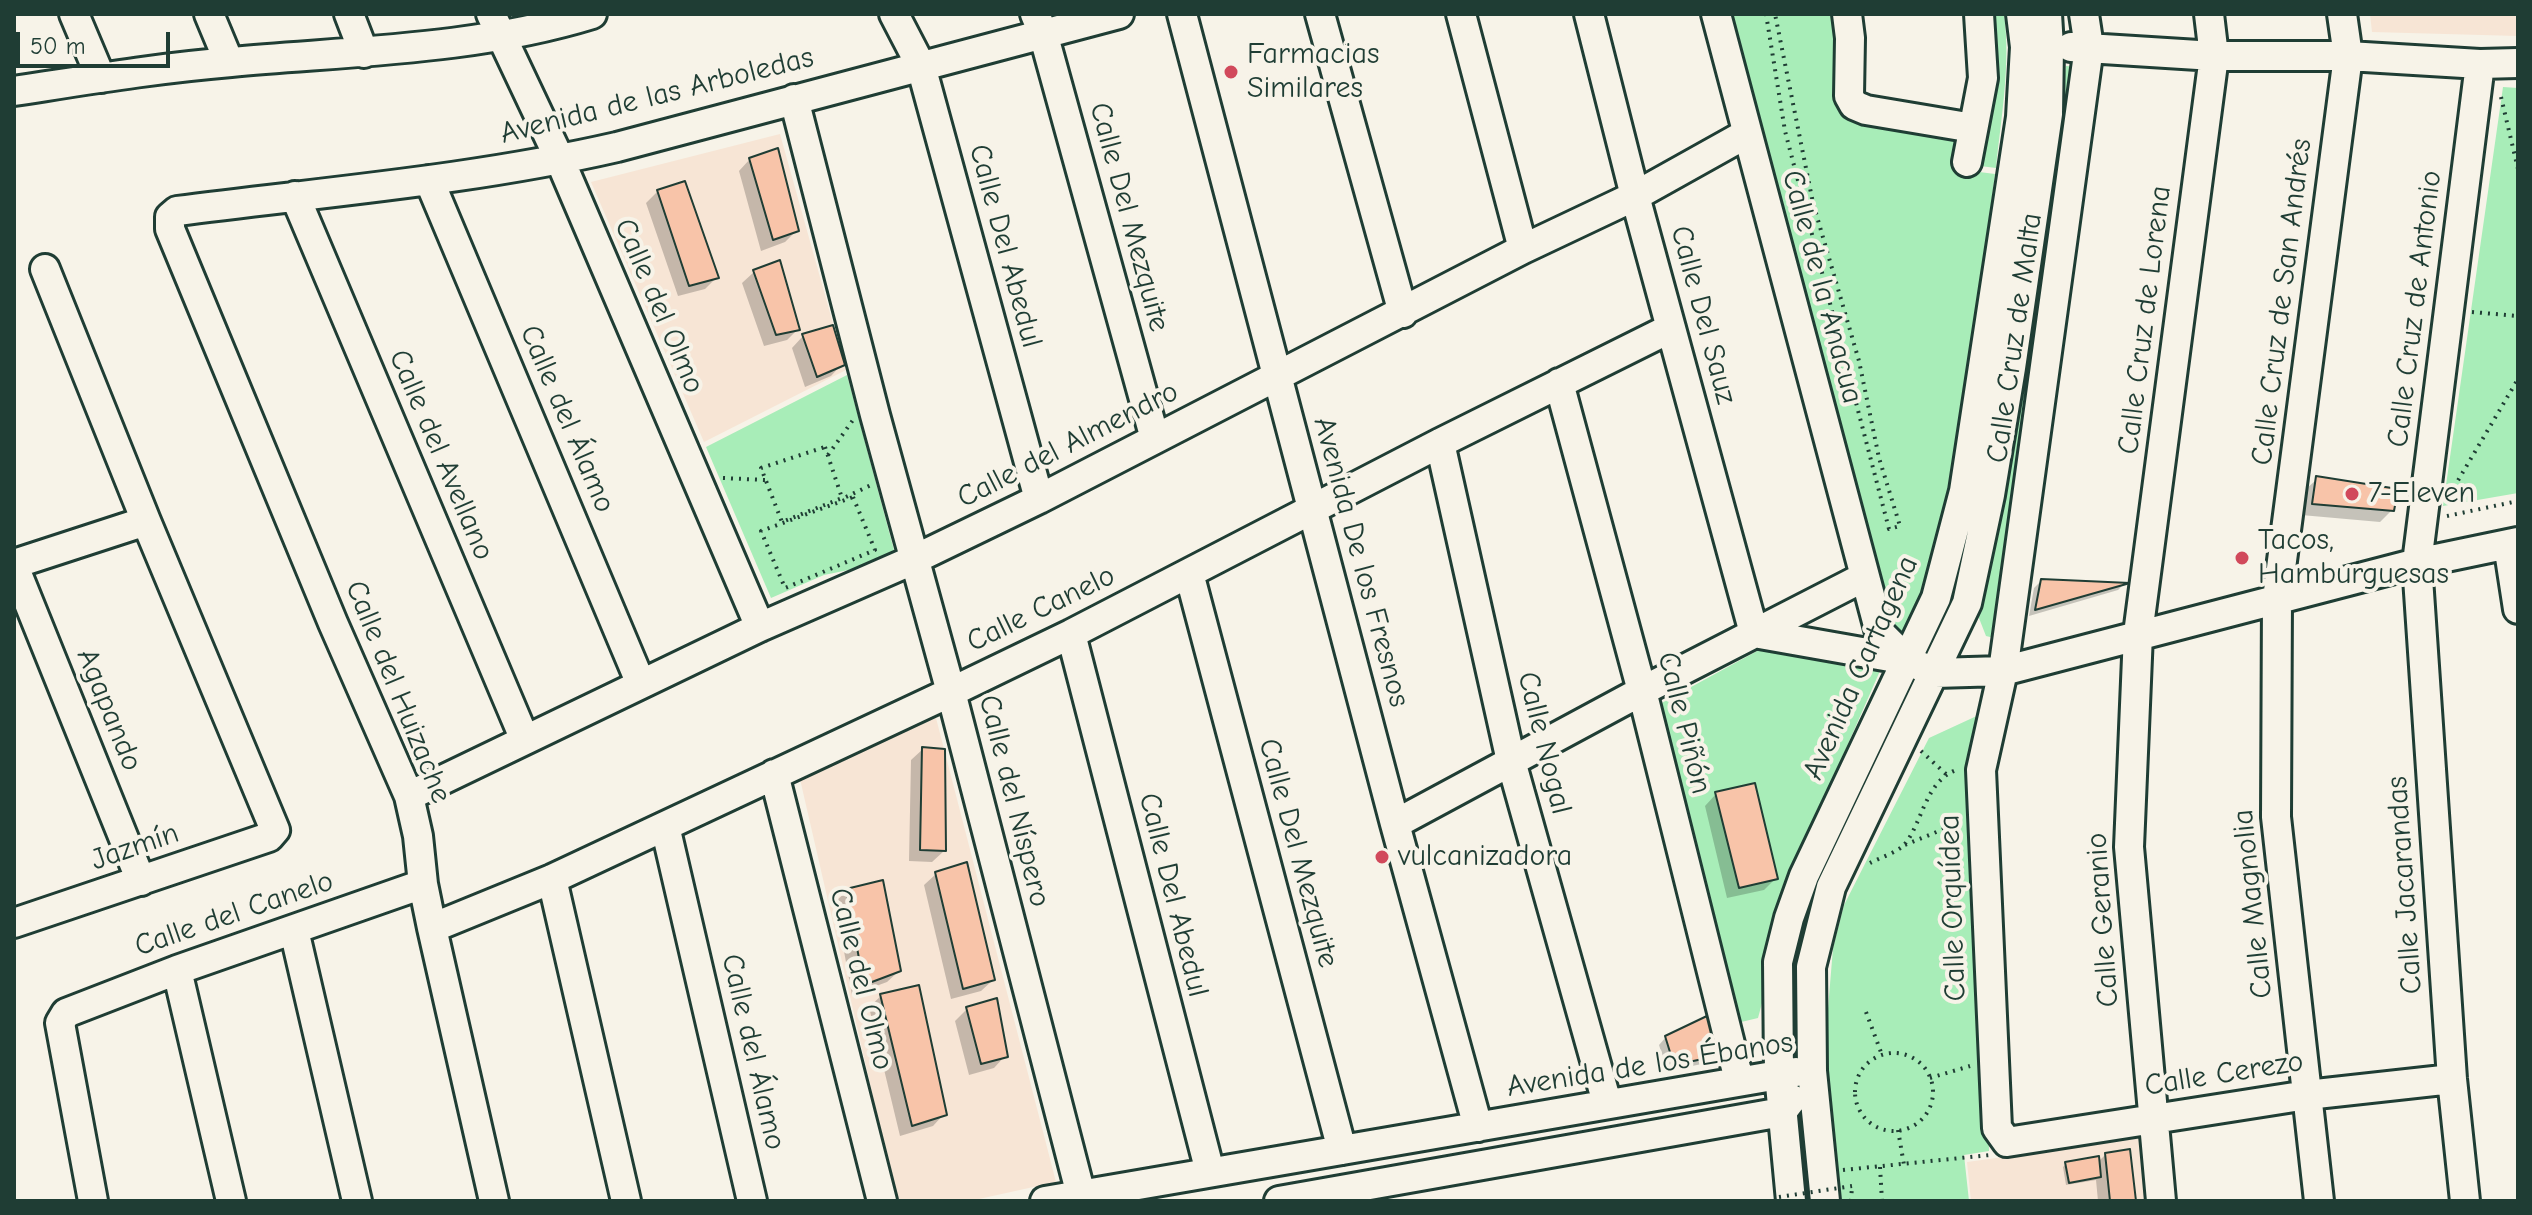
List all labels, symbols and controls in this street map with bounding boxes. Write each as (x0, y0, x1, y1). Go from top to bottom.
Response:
scale bar (20, 16, 174, 66)
text: 50 m (30, 32, 86, 60)
place label: Farmacias Similares (1247, 37, 1380, 108)
street label: Avenida de las Arboledas (497, 40, 817, 152)
marker: Farmacias Similares (1222, 63, 1240, 81)
street label: Calle Del Mezquite (1081, 99, 1177, 335)
street label: Calle Cruz de San Andrés (2244, 137, 2320, 467)
street label: Calle Del Abedul (961, 140, 1049, 352)
street label: Calle de la Anacua (1774, 166, 1870, 408)
street label: Calle Cruz de Antonio (2380, 169, 2450, 449)
street label: Calle Cruz de Lorena (2111, 184, 2179, 456)
street label: Calle Cruz de Malta (1980, 211, 2050, 465)
street label: Calle del Olmo (606, 213, 712, 399)
street label: Calle Del Sauz (1662, 222, 1744, 408)
street label: Calle del Álamo (511, 320, 623, 518)
street label: Calle del Avellano (380, 344, 502, 566)
street label: Calle del Almendro (951, 374, 1185, 516)
street label: Avenida De los Fresnos (1305, 413, 1417, 711)
place label: 7-Eleven (2368, 476, 2475, 512)
marker: 7-Eleven (2343, 485, 2361, 503)
place label: Tacos, Hamburguesas (2258, 523, 2449, 594)
marker: Tacos, Hamburguesas (2233, 549, 2251, 567)
street label: Avenida Cartagena (1796, 551, 1926, 785)
street label: Calle Canelo (961, 558, 1121, 660)
street label: Calle del Huizache (337, 575, 459, 809)
street label: Agapando (68, 644, 150, 776)
street label: Calle Piñón (1649, 648, 1719, 798)
street label: Calle Nogal (1509, 668, 1579, 818)
street label: Calle del Níspero (970, 691, 1058, 911)
street label: Calle Del Mezquite (1250, 735, 1346, 971)
street label: Calle Jacarandas (2379, 775, 2431, 995)
street label: Calle Del Abedul (1130, 789, 1216, 1001)
street label: Calle Magnolia (2225, 808, 2281, 1000)
street label: Calle Orquídea (1932, 814, 1974, 1002)
street label: Jazmín (86, 815, 184, 879)
street label: Calle Geranio (2079, 832, 2127, 1008)
place label: vulcanizadora (1398, 839, 1572, 875)
marker: vulcanizadora (1373, 848, 1391, 866)
street label: Calle del Canelo (130, 863, 338, 965)
street label: Calle del Olmo (821, 884, 901, 1074)
street label: Calle del Álamo (713, 951, 793, 1153)
street label: Avenida de los Ébanos (1504, 1025, 1796, 1105)
street label: Calle Cerezo (2142, 1044, 2306, 1104)

